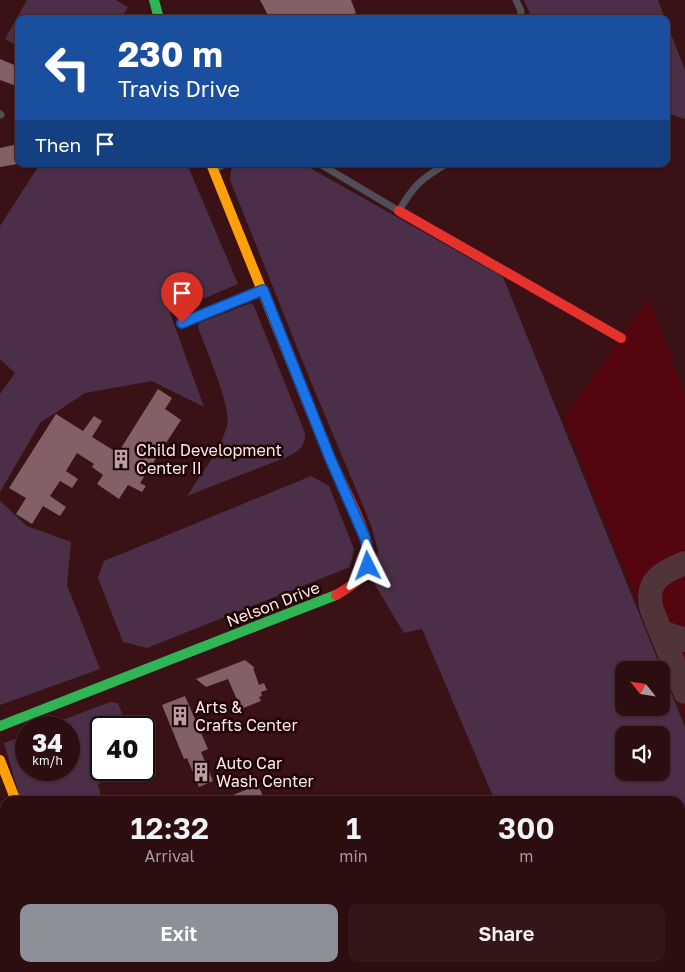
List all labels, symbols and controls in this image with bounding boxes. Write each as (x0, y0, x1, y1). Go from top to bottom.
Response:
text: 230 m (118, 33, 223, 75)
icon: left (35, 35, 100, 100)
text: Travis Drive (118, 75, 240, 102)
icon: arrive (91, 130, 119, 158)
text: Then (35, 133, 81, 156)
pin (161, 272, 203, 323)
icon: arrive (168, 279, 196, 307)
place label: Child Development Center II (136, 440, 282, 478)
building icon: Child Development Center II (110, 448, 132, 470)
position arrow (341, 539, 393, 591)
street label: Nelson Drive (224, 577, 322, 631)
north arrow (615, 661, 670, 716)
map controls (615, 661, 670, 781)
place label: Arts & Crafts Center (195, 697, 298, 735)
building icon: Arts & Crafts Center (169, 705, 191, 727)
speed limit sign: 40 (90, 716, 155, 781)
button: sound (615, 726, 670, 781)
text: 34 (32, 727, 63, 758)
text: km/h (32, 753, 63, 768)
place label: Auto Car Wash Center (216, 753, 314, 791)
building icon: Auto Car Wash Center (190, 761, 212, 783)
text: 12:32 (130, 810, 209, 846)
text: 1 (346, 810, 361, 846)
text: 300 (498, 810, 555, 846)
text: Arrival (145, 846, 195, 866)
text: min (339, 846, 368, 866)
text: m (519, 846, 533, 866)
button: Exit (20, 904, 338, 962)
button: Share (348, 904, 665, 962)

